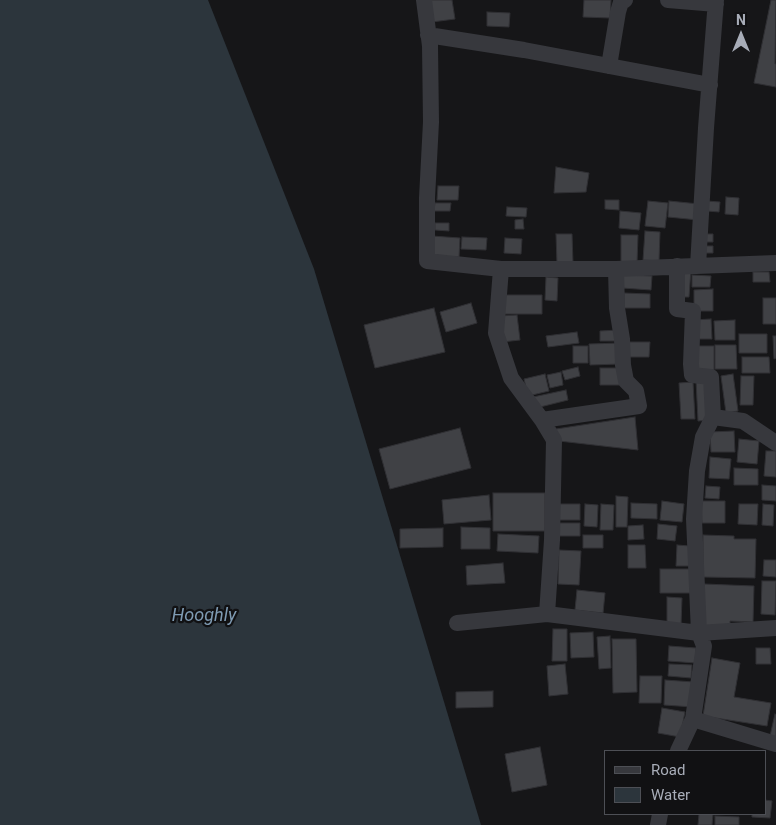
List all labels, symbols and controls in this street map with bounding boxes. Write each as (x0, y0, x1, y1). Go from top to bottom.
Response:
north arrow (716, 10, 766, 60)
text: N (736, 12, 746, 28)
water label: Hooghly (172, 605, 236, 627)
legend (604, 750, 766, 815)
text: Road (651, 761, 685, 779)
text: Water (651, 786, 690, 804)

